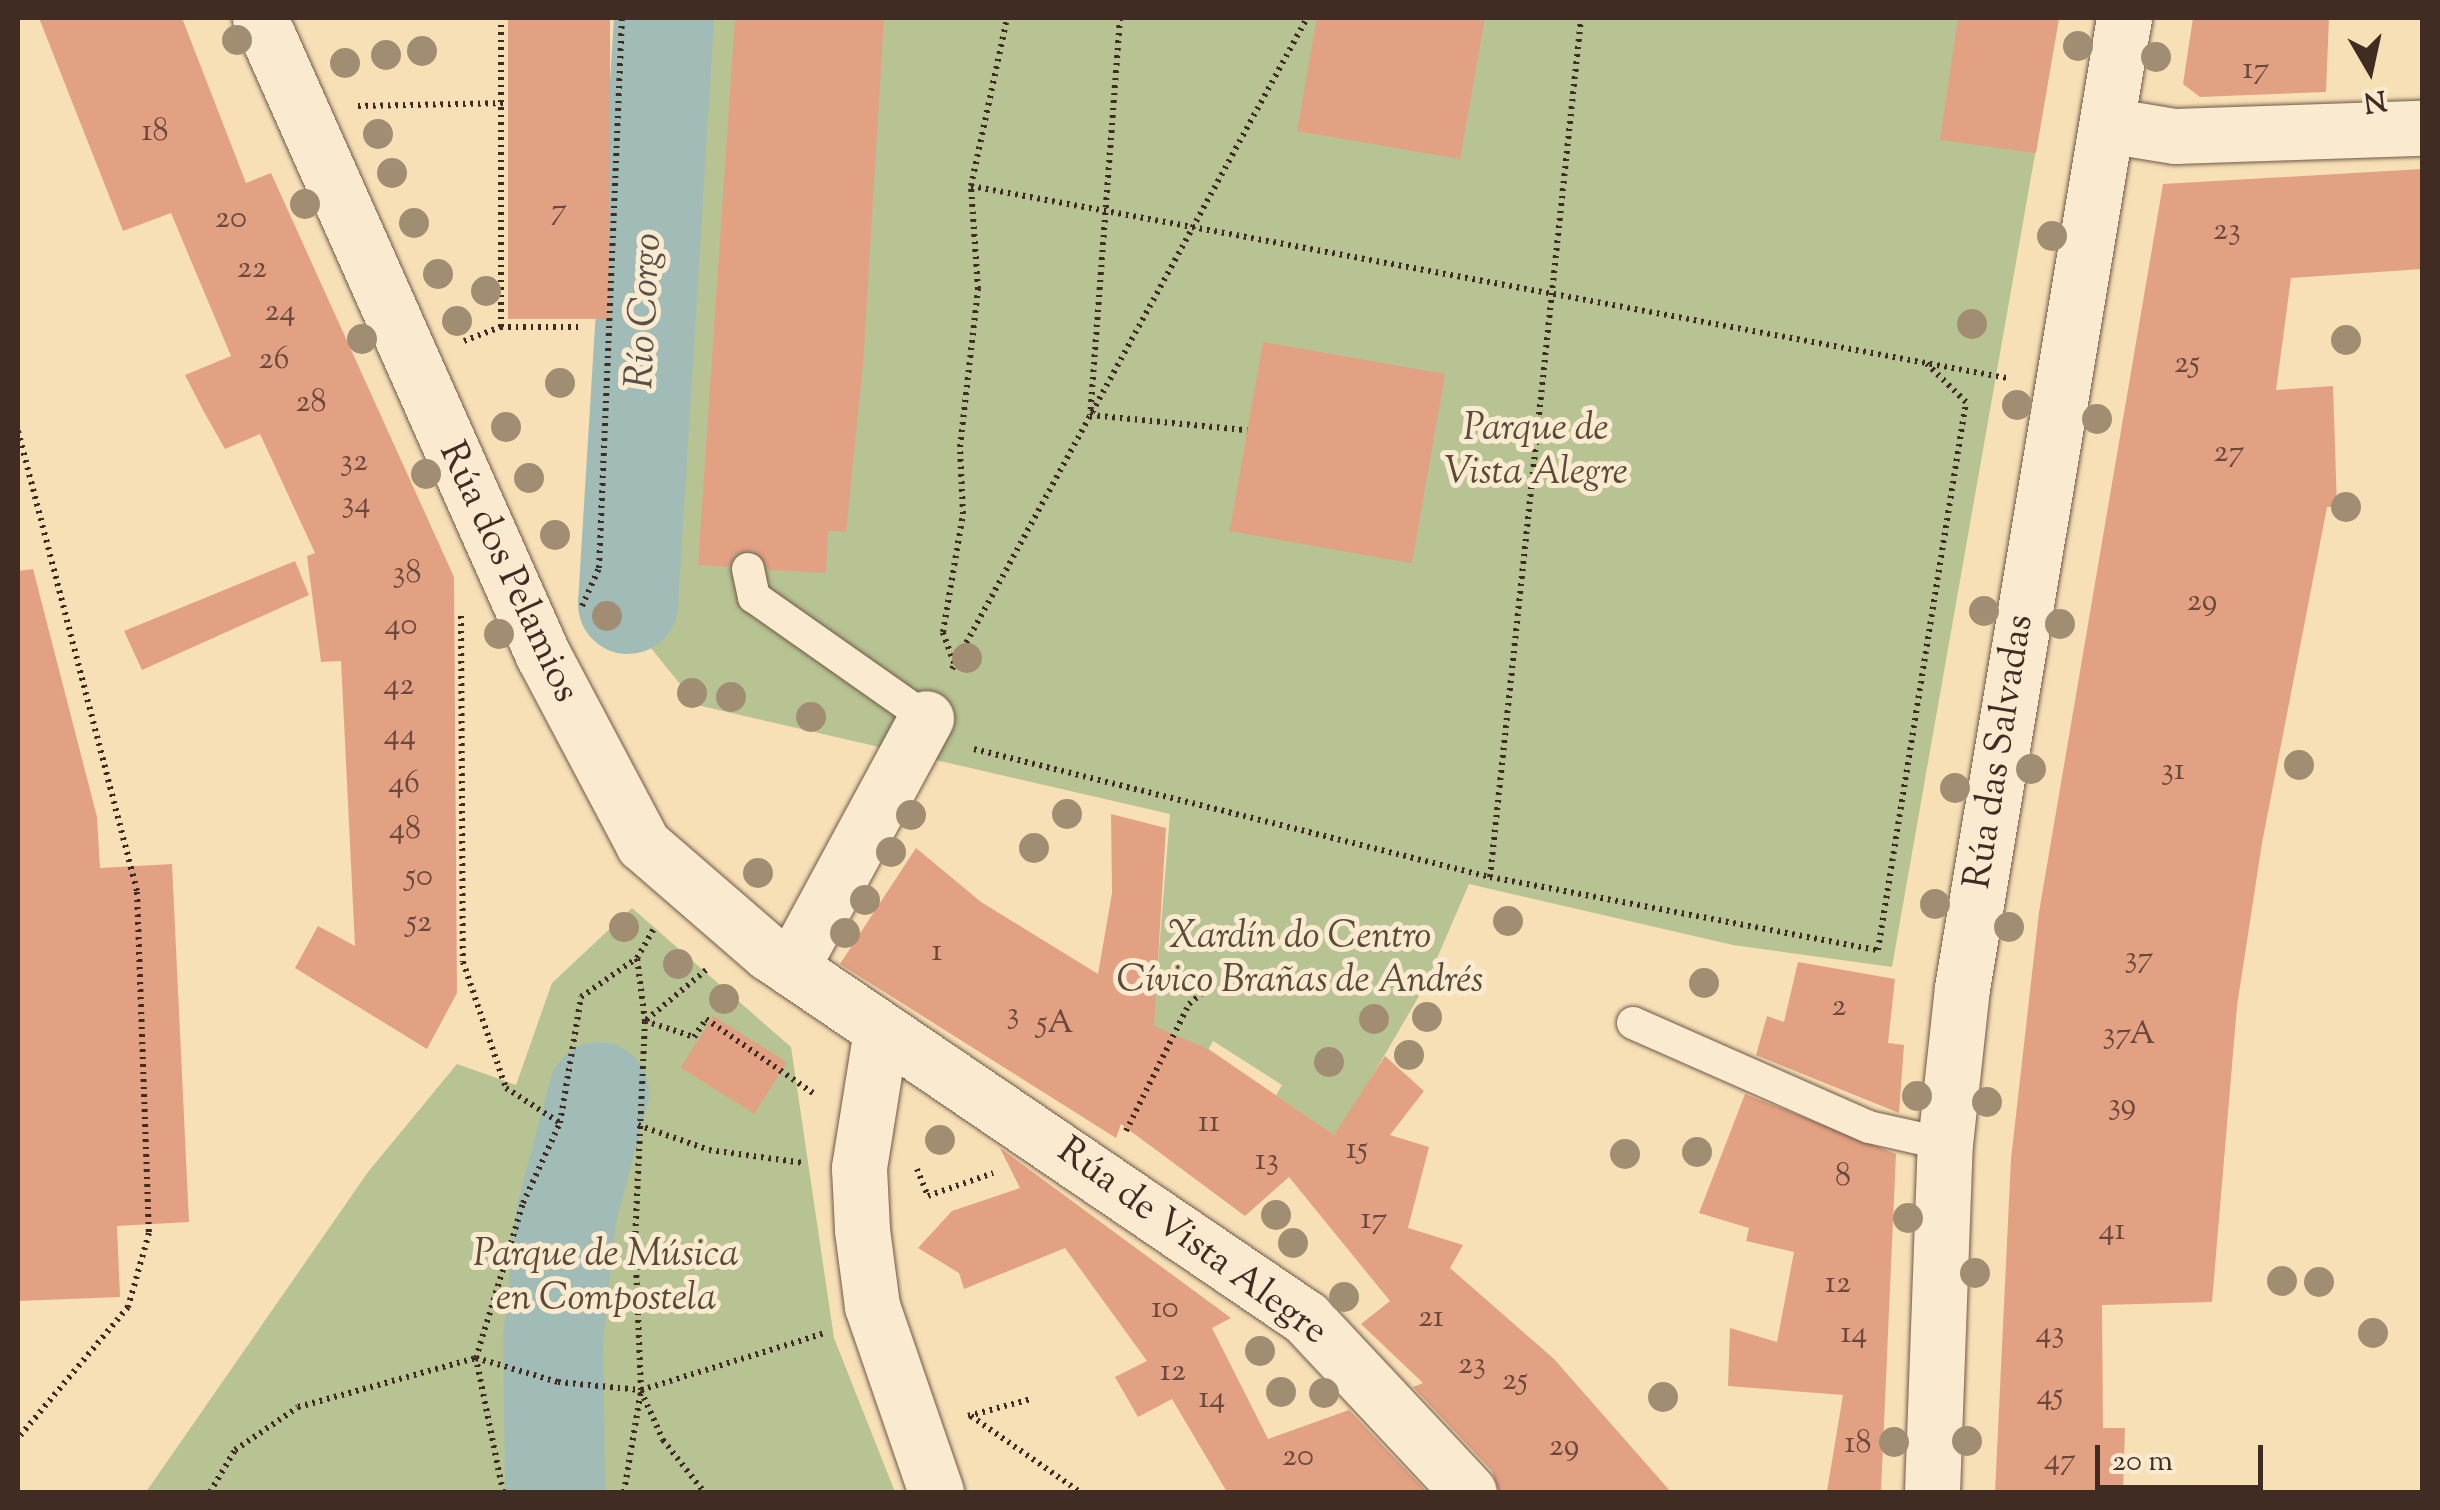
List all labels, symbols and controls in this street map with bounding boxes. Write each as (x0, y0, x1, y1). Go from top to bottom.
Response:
north arrow (2320, 20, 2420, 120)
house number: 17 (2243, 51, 2269, 89)
text: N (2361, 78, 2389, 121)
house number: 18 (142, 113, 168, 151)
house number: 7 (551, 192, 567, 230)
house number: 20 (215, 200, 247, 238)
house number: 23 (2213, 212, 2241, 250)
water label: Río Corgo (618, 232, 674, 390)
house number: 22 (237, 250, 267, 288)
house number: 24 (264, 293, 296, 331)
house number: 26 (259, 341, 289, 379)
house number: 25 (2174, 345, 2200, 383)
house number: 28 (296, 384, 326, 422)
park label: Parque de Vista Alegre (1444, 408, 1628, 498)
house number: 27 (2213, 434, 2245, 472)
street label: Rúa dos Pelamios (427, 436, 587, 710)
house number: 32 (340, 443, 368, 481)
house number: 34 (341, 485, 371, 523)
house number: 38 (393, 555, 421, 593)
house number: 29 (2187, 583, 2217, 621)
house number: 40 (385, 607, 417, 645)
street label: Rúa das Salvadas (1957, 612, 2045, 892)
house number: 42 (383, 667, 415, 705)
house number: 44 (384, 717, 416, 755)
house number: 31 (2161, 752, 2185, 790)
house number: 46 (388, 765, 420, 803)
house number: 48 (389, 811, 421, 849)
house number: 50 (405, 858, 433, 896)
house number: 52 (406, 904, 432, 942)
park label: Xardín do Centro Cívico Brañas de Andrés (1117, 916, 1483, 1006)
house number: 1 (932, 933, 942, 971)
house number: 37 (2125, 940, 2153, 978)
house number: 2 (1832, 988, 1846, 1026)
house number: 3 (1007, 996, 1019, 1034)
house number: 5A (1037, 1005, 1073, 1043)
house number: 37A (2103, 1016, 2155, 1054)
house number: 39 (2108, 1087, 2136, 1125)
house number: 11 (1198, 1104, 1220, 1142)
street label: Rúa de Vista Alegre (1047, 1130, 1335, 1356)
house number: 15 (1346, 1131, 1368, 1169)
house number: 13 (1255, 1142, 1279, 1180)
house number: 8 (1835, 1158, 1851, 1196)
house number: 17 (1361, 1201, 1387, 1239)
house number: 41 (2098, 1212, 2126, 1250)
park label: Parque de Música en Compostela (473, 1234, 739, 1324)
house number: 12 (1825, 1265, 1851, 1303)
house number: 10 (1151, 1290, 1179, 1328)
house number: 21 (1418, 1299, 1444, 1337)
house number: 14 (1840, 1315, 1868, 1353)
house number: 43 (2035, 1315, 2065, 1353)
house number: 23 (1458, 1346, 1486, 1384)
house number: 12 (1160, 1353, 1186, 1391)
house number: 25 (1502, 1362, 1528, 1400)
house number: 45 (2036, 1377, 2064, 1415)
house number: 14 (1198, 1380, 1226, 1418)
house number: 18 (1845, 1425, 1871, 1463)
scale bar (2100, 1425, 2268, 1487)
house number: 29 (1549, 1428, 1579, 1466)
house number: 20 (1282, 1438, 1314, 1476)
text: 20 m (2112, 1441, 2173, 1484)
house number: 47 (2044, 1442, 2076, 1480)

